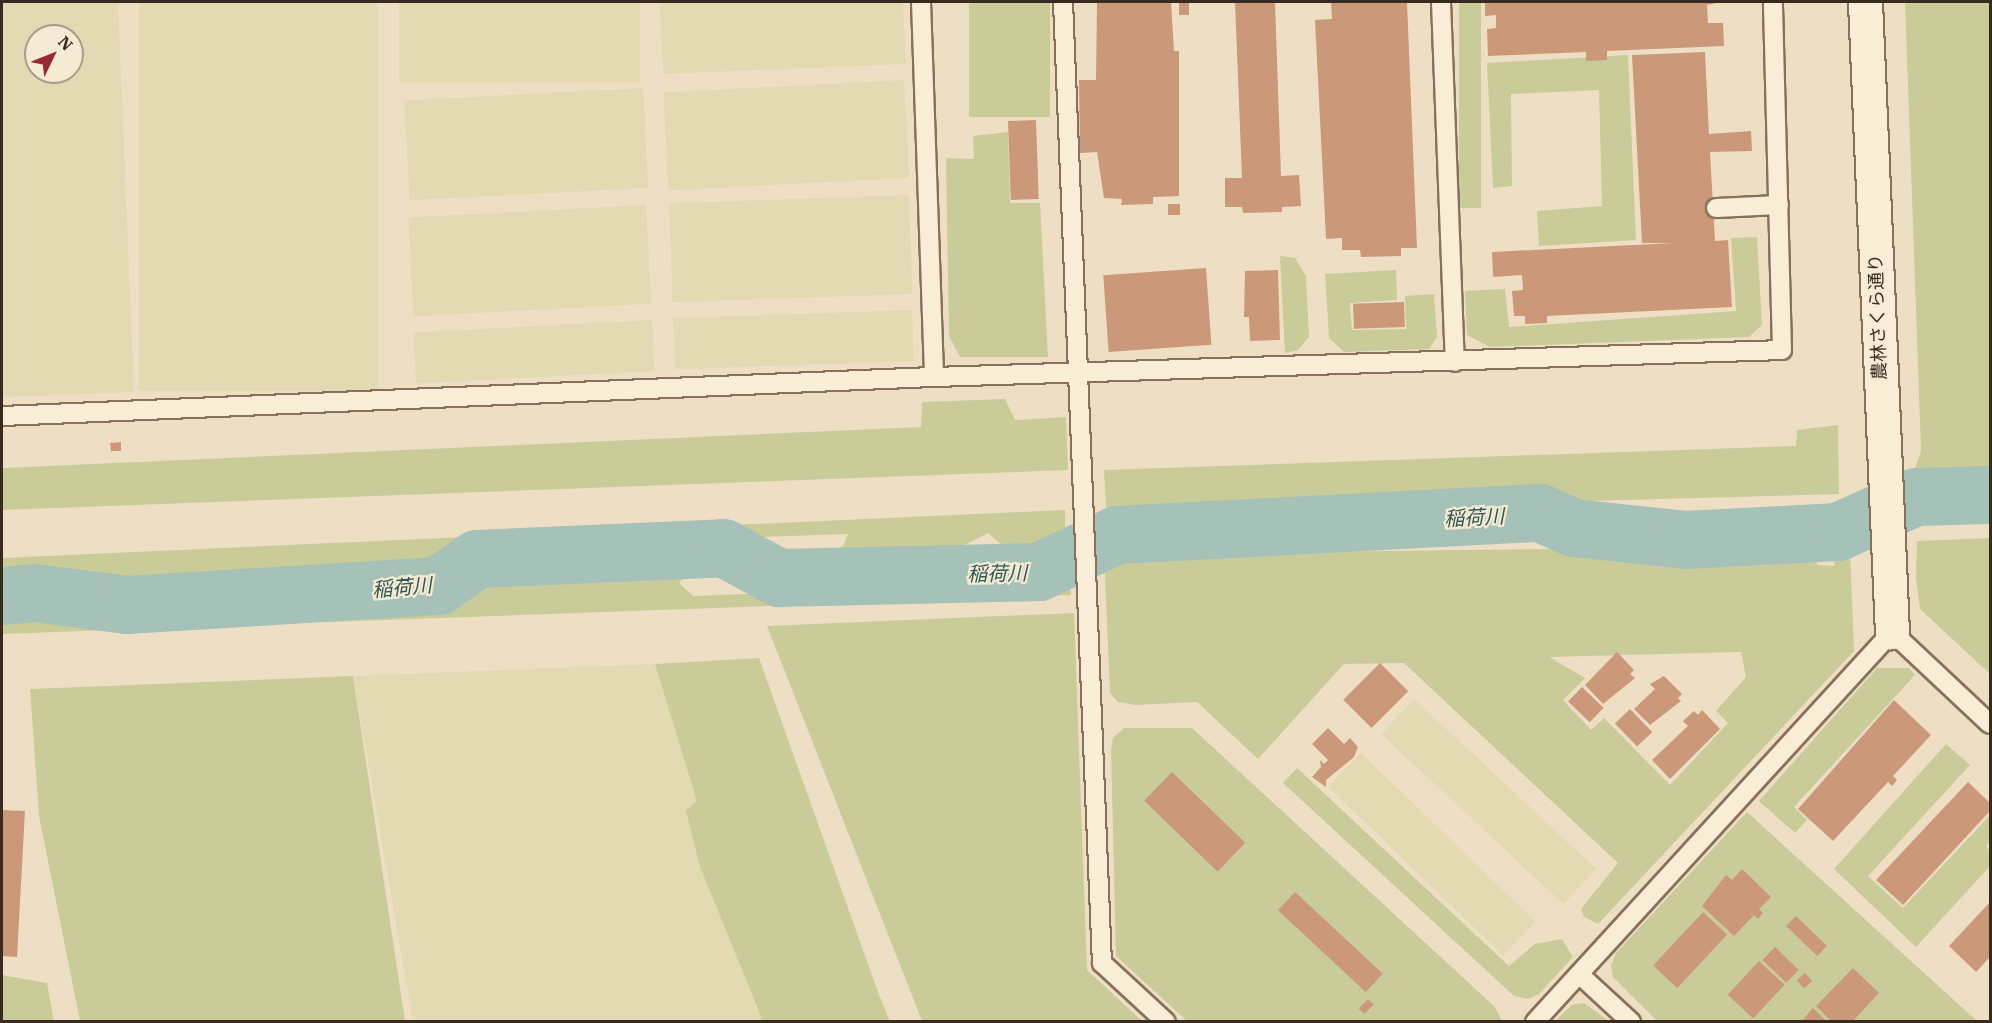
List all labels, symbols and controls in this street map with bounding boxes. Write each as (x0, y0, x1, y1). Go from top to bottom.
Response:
north arrow (24, 24, 84, 84)
text: N (54, 32, 77, 55)
street label: 農林さくら通り (1865, 254, 1891, 380)
water label: 稲荷川 (1443, 503, 1505, 531)
water label: 稲荷川 (967, 560, 1027, 586)
water label: 稲荷川 (371, 572, 433, 602)

